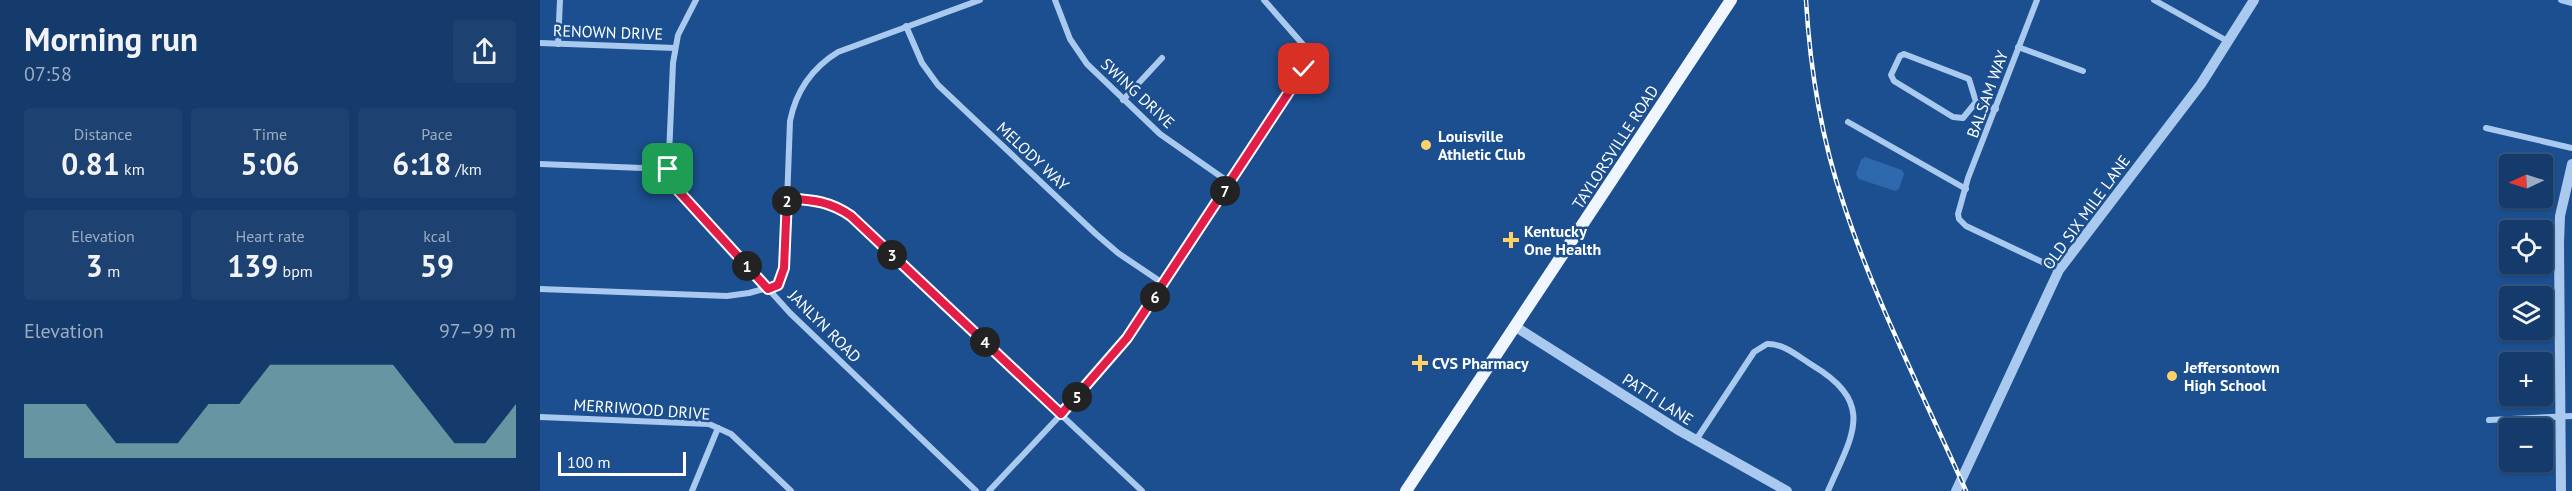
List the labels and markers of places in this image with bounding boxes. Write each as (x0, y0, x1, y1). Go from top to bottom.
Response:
pin (1278, 43, 1329, 94)
place label: Louisville Athletic Club (1438, 126, 1526, 164)
marker: Louisville Athletic Club (1419, 138, 1433, 152)
pin (642, 143, 693, 194)
pin: 7 (1210, 176, 1240, 206)
pin: 2 (772, 186, 802, 216)
place label: Kentucky One Health (1524, 221, 1601, 259)
marker: Kentucky One Health (1502, 231, 1520, 249)
pin: 3 (877, 240, 907, 270)
pin: 1 (732, 251, 762, 281)
pin: 6 (1140, 282, 1170, 312)
pin: 4 (970, 327, 1000, 357)
place label: CVS Pharmacy (1432, 353, 1529, 373)
marker: CVS Pharmacy (1413, 356, 1427, 370)
place label: Jeffersontown High School (2183, 357, 2280, 395)
marker: Jeffersontown High School (2165, 369, 2179, 383)
pin: 5 (1062, 382, 1092, 412)

